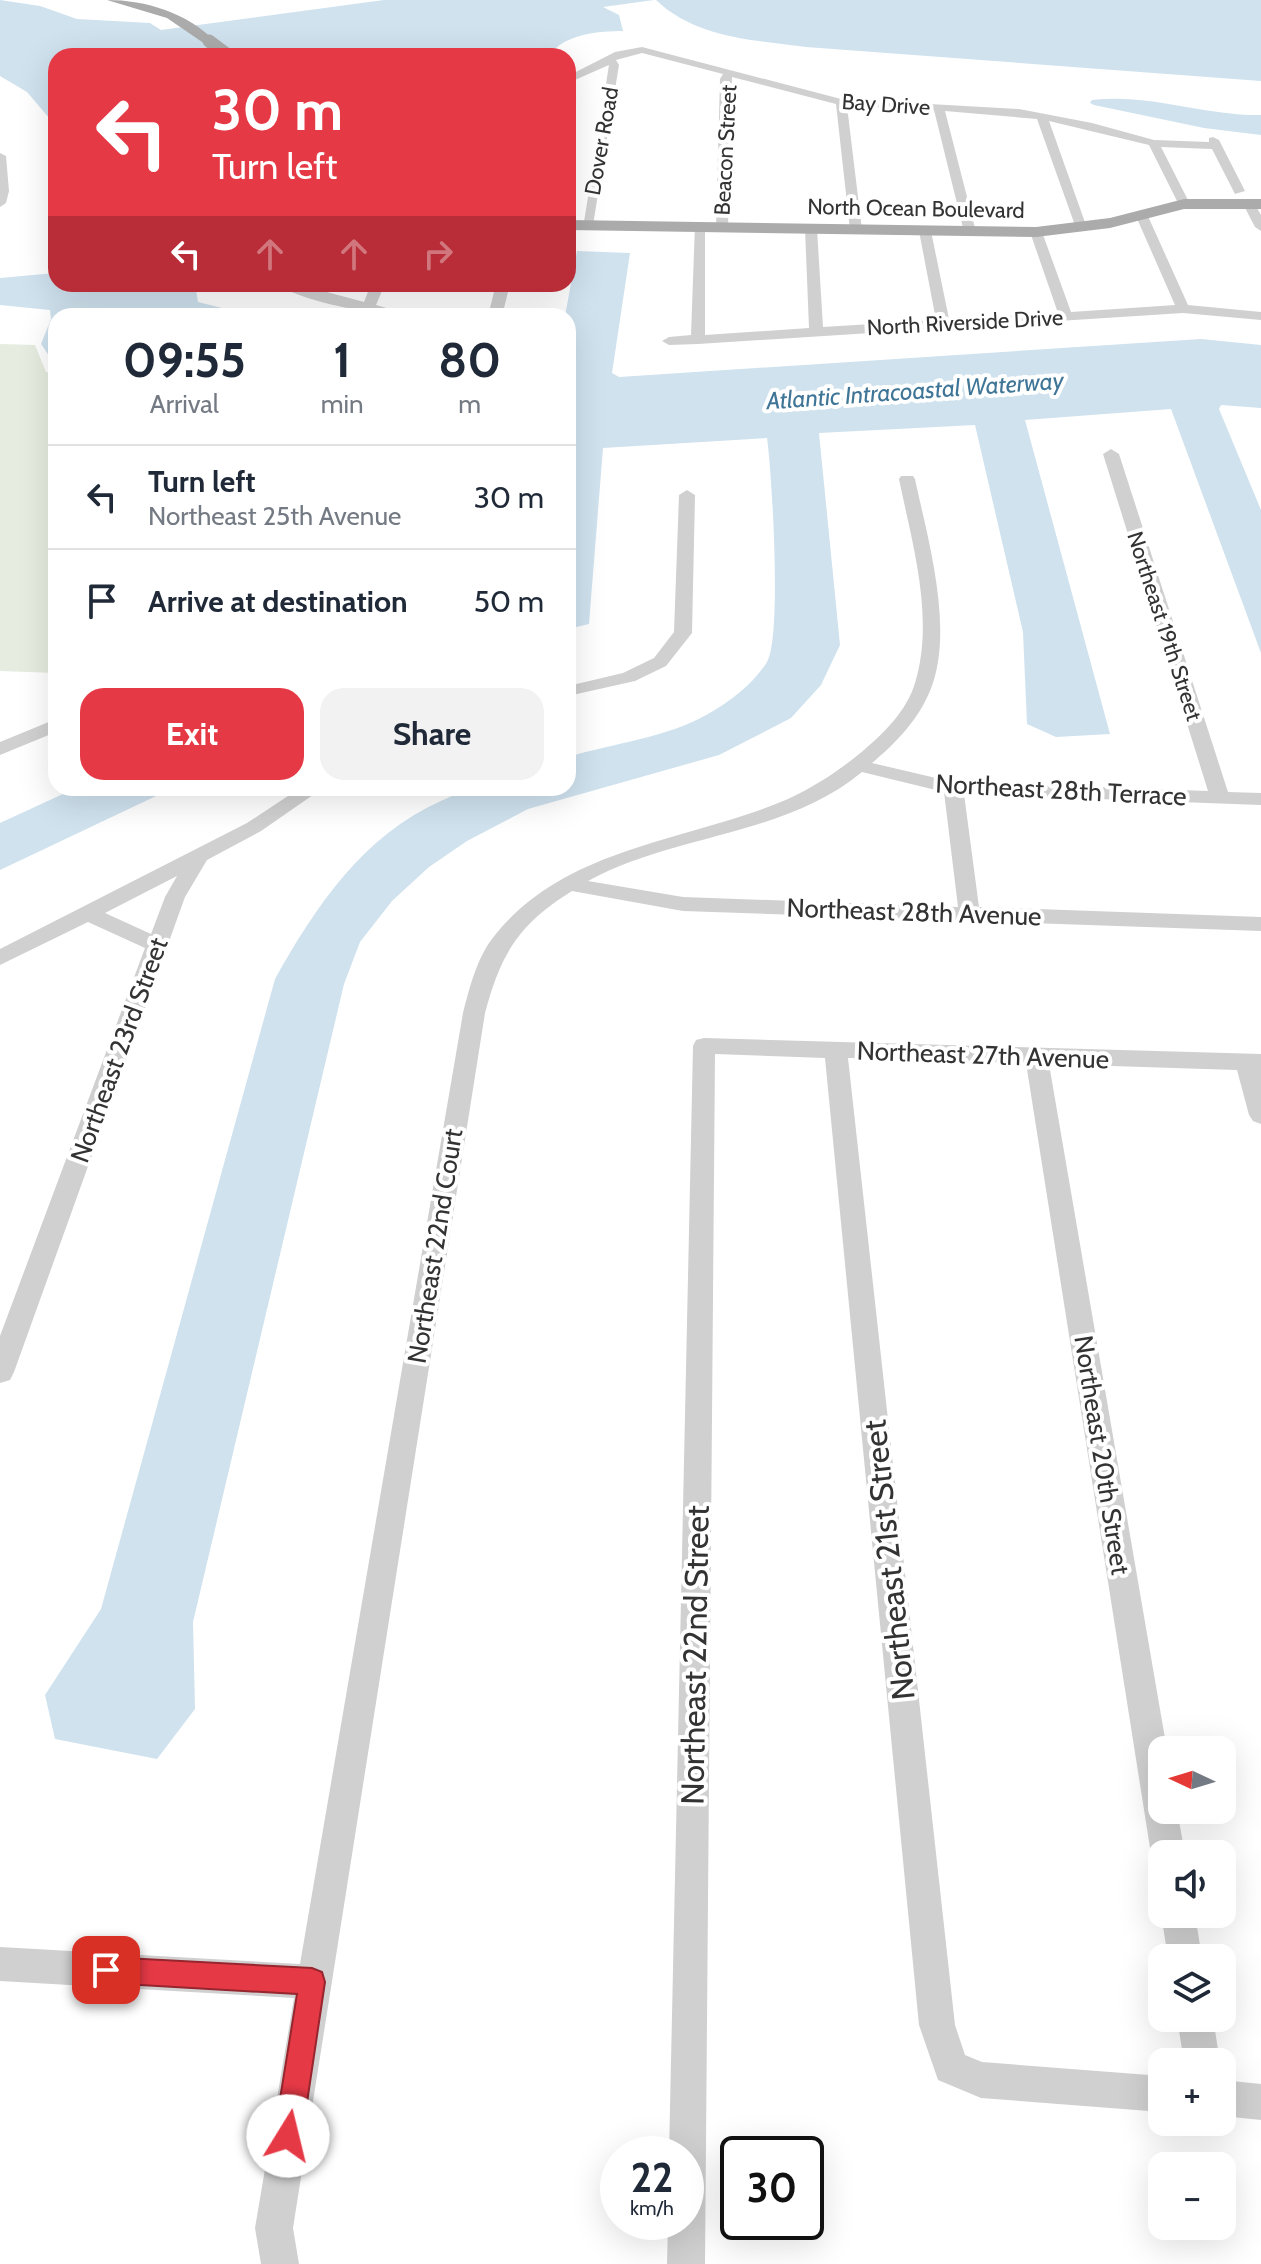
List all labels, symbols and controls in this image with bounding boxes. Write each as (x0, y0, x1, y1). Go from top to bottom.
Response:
text: 30 m (212, 76, 343, 144)
icon: left (80, 80, 184, 184)
street label: Beacon Street (709, 83, 742, 216)
street label: Dover Road (579, 85, 624, 197)
street label: Bay Drive (841, 88, 931, 121)
text: Turn left (212, 144, 337, 188)
street label: North Ocean Boulevard (807, 193, 1025, 224)
icon: left (164, 232, 208, 276)
icon: ahead (248, 232, 292, 276)
icon: ahead (332, 232, 376, 276)
icon: right (416, 232, 460, 276)
street label: North Riverside Drive (866, 304, 1064, 341)
text: 09:55 (123, 331, 246, 389)
text: 1 (333, 331, 351, 389)
text: 80 (438, 331, 501, 389)
water label: Atlantic Intracoastal Waterway (764, 366, 1066, 415)
text: Arrival (150, 388, 219, 420)
text: min (321, 388, 364, 420)
text: m (458, 388, 481, 420)
text: Turn left (148, 463, 256, 500)
icon: left (80, 475, 124, 519)
text: 30 m (474, 479, 544, 516)
text: Northeast 25th Avenue (148, 500, 401, 532)
street label: Northeast 19th Street (1121, 528, 1208, 725)
icon: arrive (80, 579, 124, 623)
text: Arrive at destination (148, 583, 408, 620)
text: 50 m (474, 583, 544, 620)
button: Exit (80, 688, 304, 780)
button: Share (320, 688, 544, 780)
street label: Northeast 28th Terrace (935, 767, 1187, 813)
street label: Northeast 28th Avenue (786, 892, 1042, 932)
street label: Northeast 23rd Street (63, 933, 175, 1167)
street label: Northeast 27th Avenue (856, 1035, 1110, 1075)
street label: Northeast 22nd Court (401, 1126, 469, 1366)
street label: Northeast 20th Street (1067, 1333, 1137, 1577)
street label: Northeast 21st Street (854, 1418, 923, 1702)
street label: Northeast 22nd Street (672, 1505, 717, 1805)
north arrow (1148, 1736, 1236, 1824)
map controls (1148, 1736, 1236, 2240)
button: sound (1148, 1840, 1236, 1928)
pin (72, 1936, 140, 2004)
button: layers (1148, 1944, 1236, 2032)
icon: arrive (84, 1948, 128, 1992)
button: + (1148, 2048, 1236, 2136)
position arrow (246, 2094, 330, 2178)
speed limit sign: 30 (720, 2136, 824, 2240)
button: − (1148, 2152, 1236, 2240)
text: 22 (631, 2153, 673, 2202)
text: km/h (630, 2196, 674, 2220)

